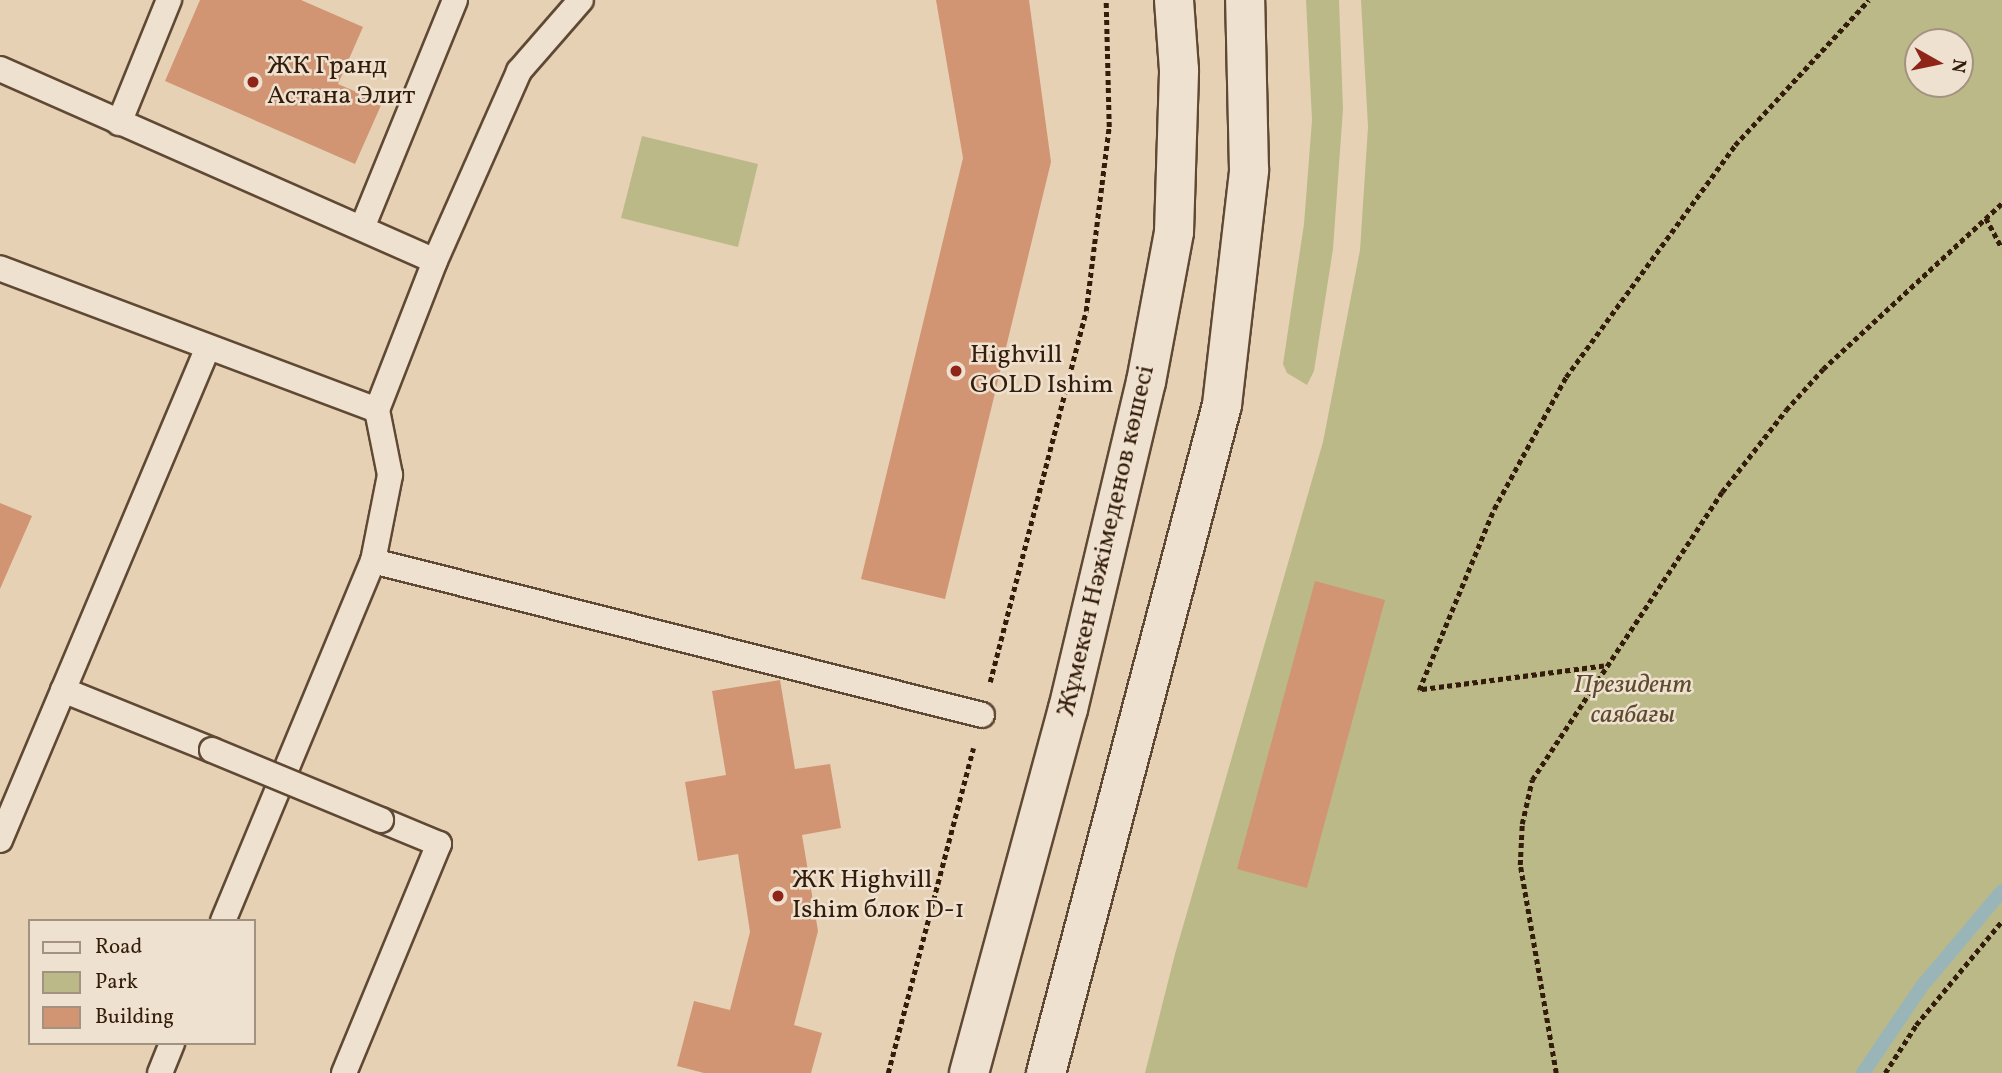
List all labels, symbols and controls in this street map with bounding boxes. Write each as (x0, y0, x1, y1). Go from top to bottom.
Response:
north arrow (1904, 28, 1974, 98)
place label: ЖК Гранд Астана Элит (267, 51, 415, 112)
text: N (1944, 57, 1972, 75)
marker: ЖК Гранд Астана Элит (245, 74, 261, 90)
place label: Highvill GOLD Ishim (970, 340, 1113, 402)
street label: Жұмекен Нәжімеденов көшесі (1051, 362, 1163, 720)
marker: Highvill GOLD Ishim (948, 363, 964, 379)
park label: Президент саябағы (1574, 670, 1692, 732)
place label: ЖК Highvill Ishim блок D-1 (792, 865, 965, 926)
marker: ЖК Highvill Ishim блок D-1 (770, 888, 786, 904)
legend (28, 919, 256, 1045)
text: Road (95, 933, 142, 962)
text: Park (95, 968, 138, 997)
text: Building (95, 1003, 174, 1032)

